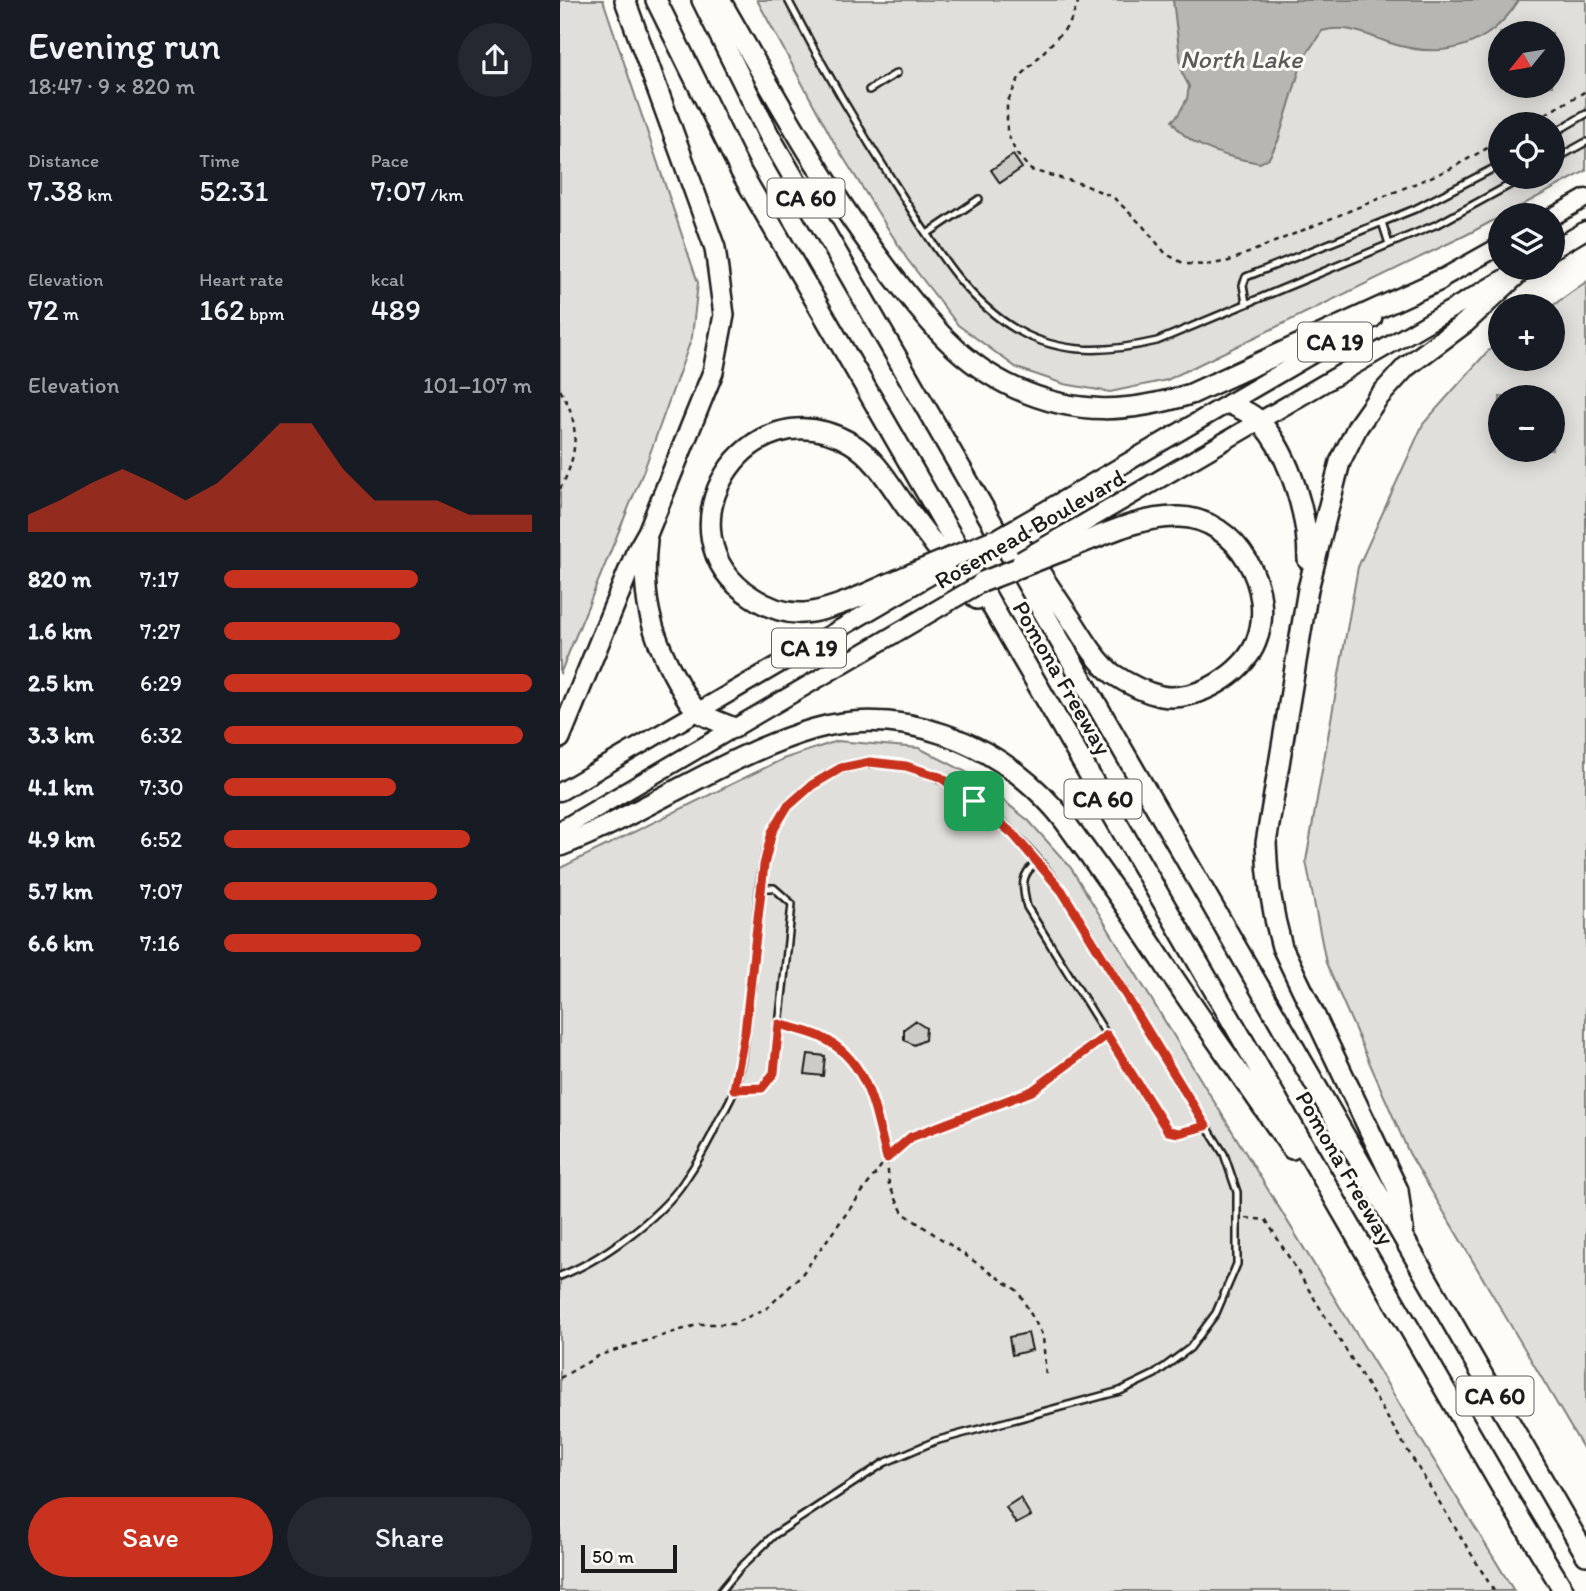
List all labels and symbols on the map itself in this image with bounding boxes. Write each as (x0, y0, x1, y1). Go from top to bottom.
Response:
north arrow (1488, 21, 1564, 98)
water label: North Lake (1180, 43, 1304, 75)
road number: CA 60 (768, 178, 844, 218)
road number: CA 19 (1298, 322, 1372, 362)
street label: Rosemead Boulevard (929, 462, 1130, 595)
street label: Pomona Freeway (1007, 596, 1118, 760)
road number: CA 19 (772, 628, 846, 668)
pin (944, 771, 1004, 831)
road number: CA 60 (1064, 779, 1142, 818)
street label: Pomona Freeway (1290, 1086, 1401, 1250)
road number: CA 60 (1457, 1376, 1534, 1415)
scale bar (581, 1542, 677, 1574)

